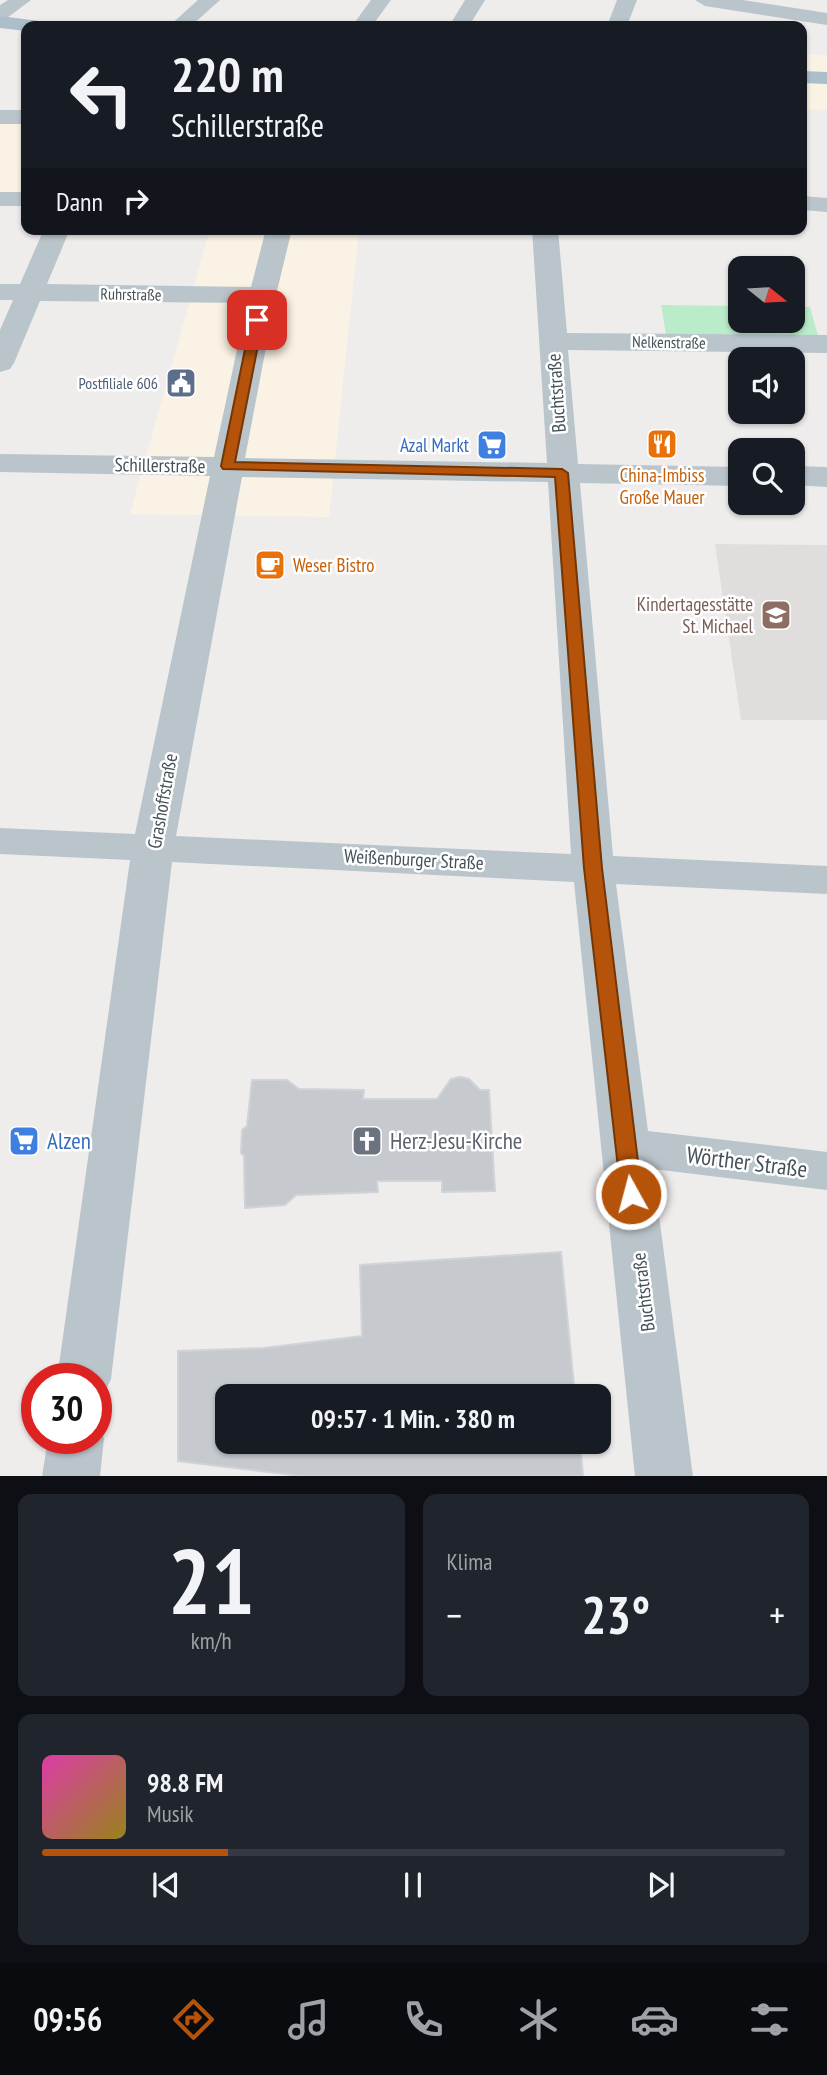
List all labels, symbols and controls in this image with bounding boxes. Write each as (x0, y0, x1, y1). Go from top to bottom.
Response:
text: 220 m (171, 42, 284, 106)
icon: left (56, 49, 147, 140)
text: Schillerstraße (171, 104, 324, 146)
icon: right (117, 182, 155, 220)
text: Dann (56, 185, 103, 218)
north arrow (728, 256, 805, 332)
map controls (728, 256, 805, 515)
street label: Ruhrstraße (100, 283, 162, 305)
pin (227, 290, 287, 350)
icon: arrive (238, 301, 276, 339)
street label: Nelkenstraße (632, 331, 706, 353)
button: sound (728, 347, 805, 424)
street label: Buchtstraße (541, 353, 571, 433)
public building icon: Postfiliale 606 (164, 366, 198, 400)
place label: Postfiliale 606 (79, 373, 158, 393)
restaurant icon: China-Imbiss Große Mauer (645, 427, 679, 461)
supermarket icon: Azal Markt (475, 428, 509, 462)
place label: Azal Markt (400, 433, 470, 457)
button: search (728, 438, 805, 515)
street label: Schillerstraße (114, 452, 206, 478)
place label: China-Imbiss Große Mauer (620, 463, 705, 509)
cafe icon: Weser Bistro (253, 548, 287, 582)
place label: Weser Bistro (293, 553, 375, 577)
place label: Kindertagesstätte St. Michael (637, 592, 754, 638)
school or university icon: Kindertagesstätte St. Michael (759, 598, 793, 632)
street label: Grashoffstraße (142, 751, 182, 851)
street label: Weißenburger Straße (344, 843, 485, 875)
supermarket icon: Alzen (7, 1124, 41, 1158)
church icon: Herz-Jesu-Kirche (350, 1124, 384, 1158)
place label: Alzen (47, 1126, 91, 1155)
place label: Herz-Jesu-Kirche (390, 1126, 522, 1155)
street label: Wörther Straße (685, 1140, 809, 1183)
position arrow (594, 1157, 668, 1231)
street label: Buchtstraße (626, 1251, 660, 1333)
speed limit sign: 30 (21, 1363, 112, 1454)
text: 09:57 · 1 Min. · 380 m (311, 1402, 515, 1435)
text: 21 (168, 1521, 255, 1639)
text: Klima (447, 1547, 492, 1576)
text: 23° (581, 1581, 650, 1648)
text: − (447, 1590, 462, 1639)
text: + (769, 1590, 785, 1639)
text: km/h (191, 1626, 232, 1655)
text: 98.8 FM (147, 1766, 223, 1799)
text: Musik (147, 1799, 193, 1828)
icon: previous (147, 1866, 185, 1904)
icon: pause (394, 1866, 432, 1904)
icon: next (642, 1866, 680, 1904)
icon: directions (169, 1995, 218, 2044)
icon: music (284, 1995, 333, 2044)
icon: phone (399, 1995, 448, 2044)
icon: climate (514, 1995, 563, 2044)
icon: car (630, 1995, 679, 2044)
icon: filters (745, 1995, 794, 2044)
text: 09:56 (33, 1998, 102, 2040)

